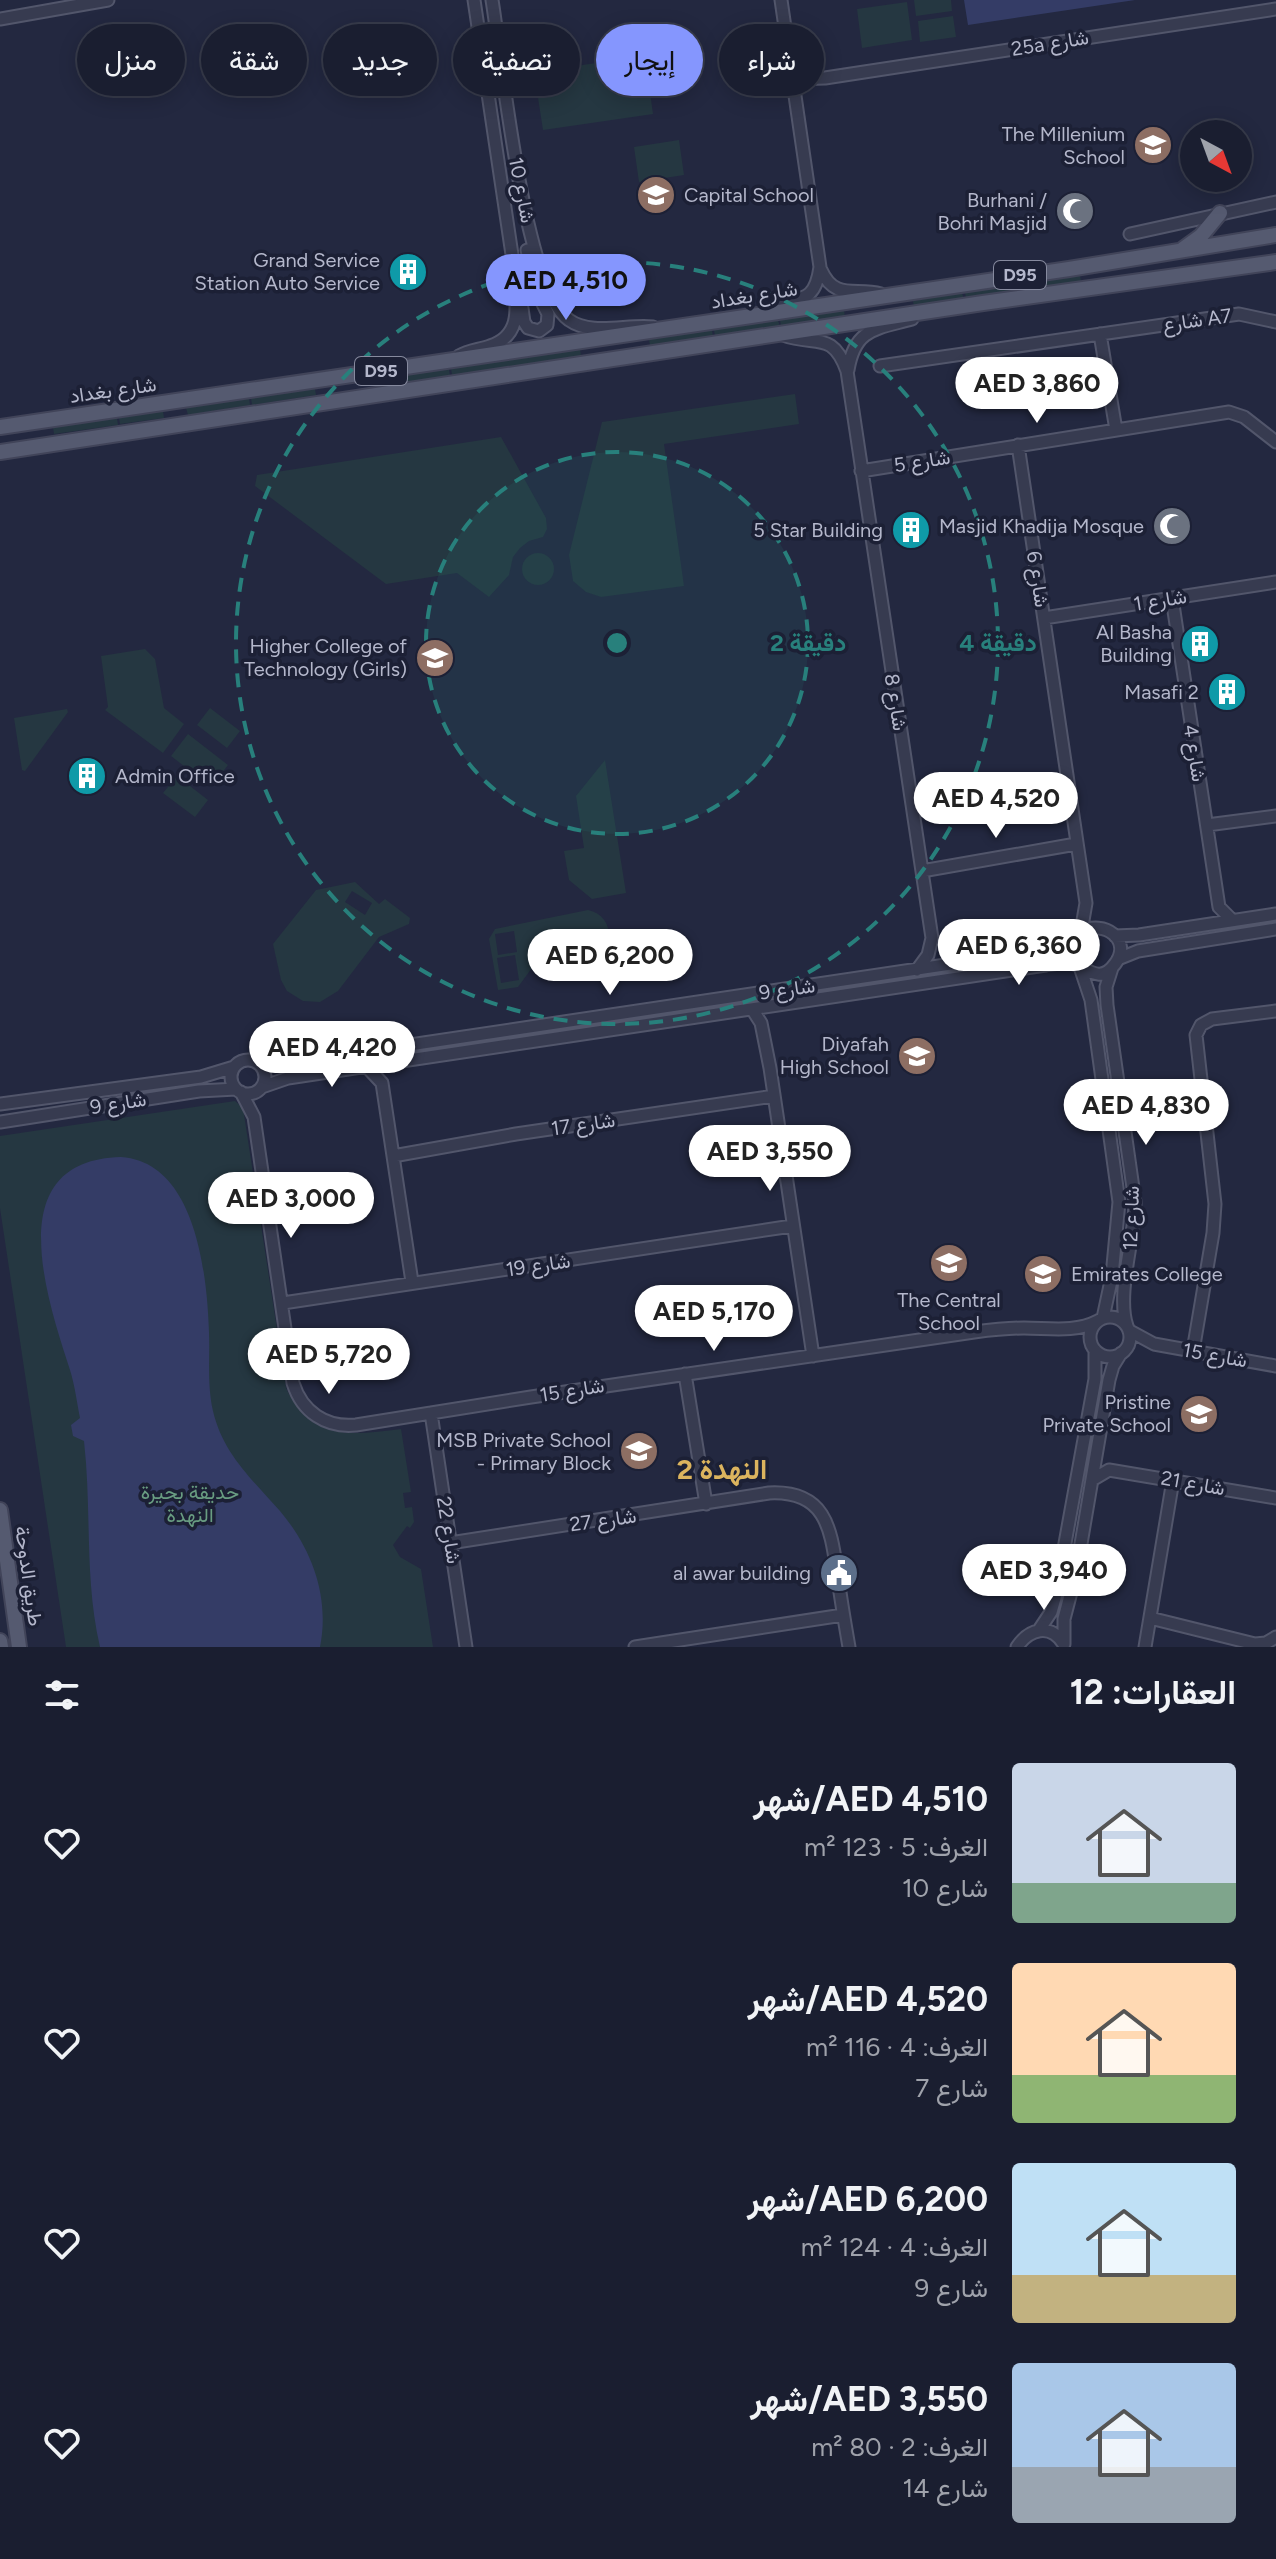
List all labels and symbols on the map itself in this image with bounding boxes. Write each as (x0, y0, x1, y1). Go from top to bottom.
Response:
street label: 25a شارع (1010, 25, 1091, 63)
north arrow (1180, 120, 1252, 192)
place label: The Millenium School (1002, 122, 1125, 169)
school or university icon: The Millenium School (1132, 124, 1174, 166)
street label: شارع 10 (502, 155, 540, 225)
school or university icon: Capital School (635, 174, 677, 216)
place label: Capital School (684, 183, 814, 207)
place label: Burhani / Bohri Masjid (938, 188, 1047, 235)
mosque icon: Burhani / Bohri Masjid (1054, 190, 1096, 232)
place label: Grand Service Station Auto Service (195, 248, 380, 295)
building icon: Grand Service Station Auto Service (387, 251, 429, 293)
pin: AED 4,510 (474, 254, 658, 322)
road number: D95 (994, 261, 1046, 289)
street label: شارع بغداد (709, 276, 799, 316)
street label: شارع A7 (1161, 303, 1234, 339)
road number: D95 (355, 357, 407, 385)
pin: AED 3,860 (945, 357, 1129, 425)
street label: شارع بغداد (68, 372, 158, 410)
street label: شارع 5 (892, 445, 952, 479)
mosque icon: Masjid Khadija Mosque (1151, 505, 1193, 547)
building icon: 5 Star Building (890, 509, 932, 551)
place label: Masjid Khadija Mosque (939, 514, 1144, 538)
place label: 5 Star Building (753, 518, 883, 542)
street label: شارع 6 (1020, 549, 1054, 609)
street label: شارع 1 (1132, 584, 1189, 618)
place label: Al Basha Building (1096, 620, 1172, 667)
building icon: Al Basha Building (1179, 623, 1221, 665)
text: 2 دقيقة (770, 628, 846, 657)
text: 4 دقيقة (959, 628, 1037, 657)
centre of rings (603, 629, 631, 657)
place label: Higher College of Technology (Girls) (244, 634, 408, 681)
school or university icon: Higher College of Technology (Girls) (414, 637, 456, 679)
building icon: Masafi 2 (1206, 671, 1248, 713)
street label: شارع 8 (878, 672, 912, 733)
place label: Masafi 2 (1124, 680, 1199, 704)
street label: شارع 4 (1177, 723, 1211, 784)
building icon: Admin Office (66, 755, 108, 797)
place label: Admin Office (115, 764, 235, 788)
pin: AED 4,520 (904, 772, 1088, 840)
pin: AED 6,360 (927, 919, 1111, 987)
pin: AED 6,200 (518, 929, 702, 997)
street label: شارع 9 (757, 973, 817, 1007)
pin: AED 4,420 (240, 1021, 424, 1089)
place label: Diyafah High School (780, 1032, 889, 1079)
school or university icon: Diyafah High School (896, 1035, 938, 1077)
pin: AED 4,830 (1054, 1079, 1238, 1147)
street label: شارع 9 (88, 1087, 148, 1121)
street label: شارع 17 (550, 1108, 617, 1142)
pin: AED 3,550 (678, 1125, 862, 1193)
pin: AED 3,000 (199, 1172, 383, 1240)
street label: شارع 12 (1118, 1185, 1146, 1251)
school or university icon: The Central School (928, 1242, 970, 1284)
street label: شارع 19 (504, 1249, 572, 1283)
school or university icon: Emirates College (1022, 1253, 1064, 1295)
place label: Emirates College (1071, 1262, 1223, 1286)
pin: AED 5,170 (622, 1285, 806, 1353)
place label: The Central School (897, 1288, 1001, 1335)
pin: AED 5,720 (237, 1328, 421, 1396)
street label: شارع 15 (1181, 1338, 1249, 1374)
street label: شارع 15 (538, 1373, 606, 1409)
place label: Pristine Private School (1043, 1390, 1171, 1437)
school or university icon: Pristine Private School (1178, 1393, 1220, 1435)
place label: MSB Private School - Primary Block (436, 1428, 611, 1475)
school or university icon: MSB Private School - Primary Block (618, 1430, 660, 1472)
district label: النهدة 2 (677, 1452, 767, 1487)
street label: شارع 21 (1159, 1466, 1227, 1502)
park label: حديقة بحيرة النهدة (141, 1480, 239, 1528)
street label: شارع 22 (430, 1495, 466, 1566)
street label: شارع 27 (568, 1503, 638, 1539)
street label: طريق الدوحة (9, 1524, 48, 1628)
pin: AED 3,940 (952, 1544, 1136, 1612)
public building icon: al awar building (818, 1552, 860, 1594)
place label: al awar building (673, 1561, 811, 1585)

